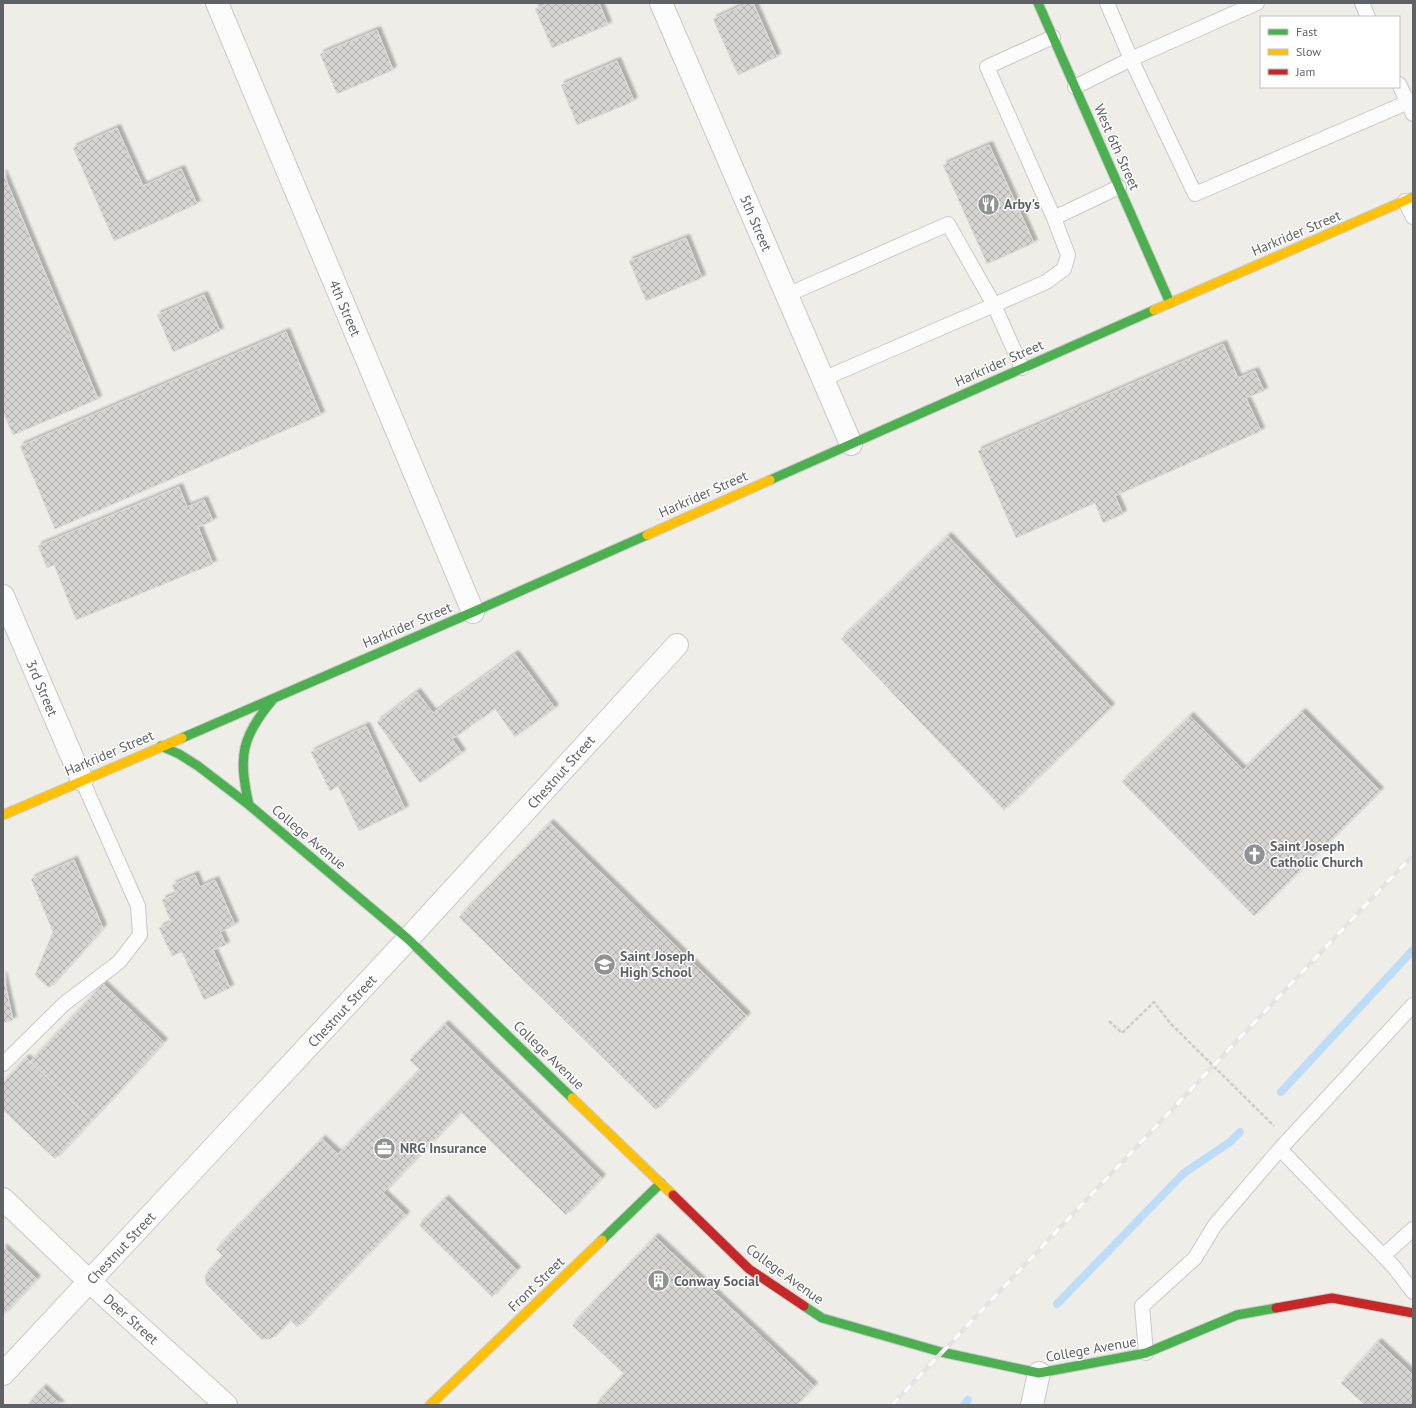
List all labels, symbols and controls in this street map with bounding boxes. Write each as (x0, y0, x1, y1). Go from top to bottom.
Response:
legend (1260, 16, 1400, 88)
text: Fast (1296, 24, 1317, 39)
text: Slow (1296, 44, 1321, 59)
text: Jam (1295, 64, 1315, 79)
street label: West 6th Street (1090, 101, 1144, 193)
restaurant icon: Arby's (975, 191, 1001, 217)
street label: 5th Street (736, 192, 776, 254)
place label: Arby's (1004, 195, 1040, 213)
street label: Harkrider Street (1249, 206, 1344, 260)
street label: 4th Street (325, 277, 365, 339)
street label: Harkrider Street (952, 335, 1046, 391)
street label: Harkrider Street (656, 466, 750, 522)
street label: Harkrider Street (360, 598, 455, 652)
street label: 3rd Street (22, 657, 62, 719)
street label: Harkrider Street (62, 726, 157, 780)
street label: Chestnut Street (523, 731, 599, 813)
street label: College Avenue (268, 801, 350, 873)
place label: Saint Joseph Catholic Church (1270, 837, 1363, 871)
church icon: Saint Joseph Catholic Church (1242, 841, 1268, 867)
place label: Saint Joseph High School (620, 947, 695, 981)
school or university icon: Saint Joseph High School (591, 951, 617, 977)
street label: Chestnut Street (304, 971, 380, 1051)
street label: College Avenue (510, 1017, 588, 1093)
office icon: NRG Insurance (371, 1135, 397, 1161)
place label: NRG Insurance (400, 1139, 487, 1157)
street label: Chestnut Street (83, 1208, 159, 1288)
street label: College Avenue (743, 1240, 827, 1308)
street label: Front Street (504, 1253, 568, 1315)
building icon: Conway Social (645, 1268, 671, 1294)
place label: Conway Social (674, 1272, 760, 1290)
street label: Deer Street (100, 1290, 162, 1348)
street label: College Avenue (1044, 1332, 1138, 1366)

